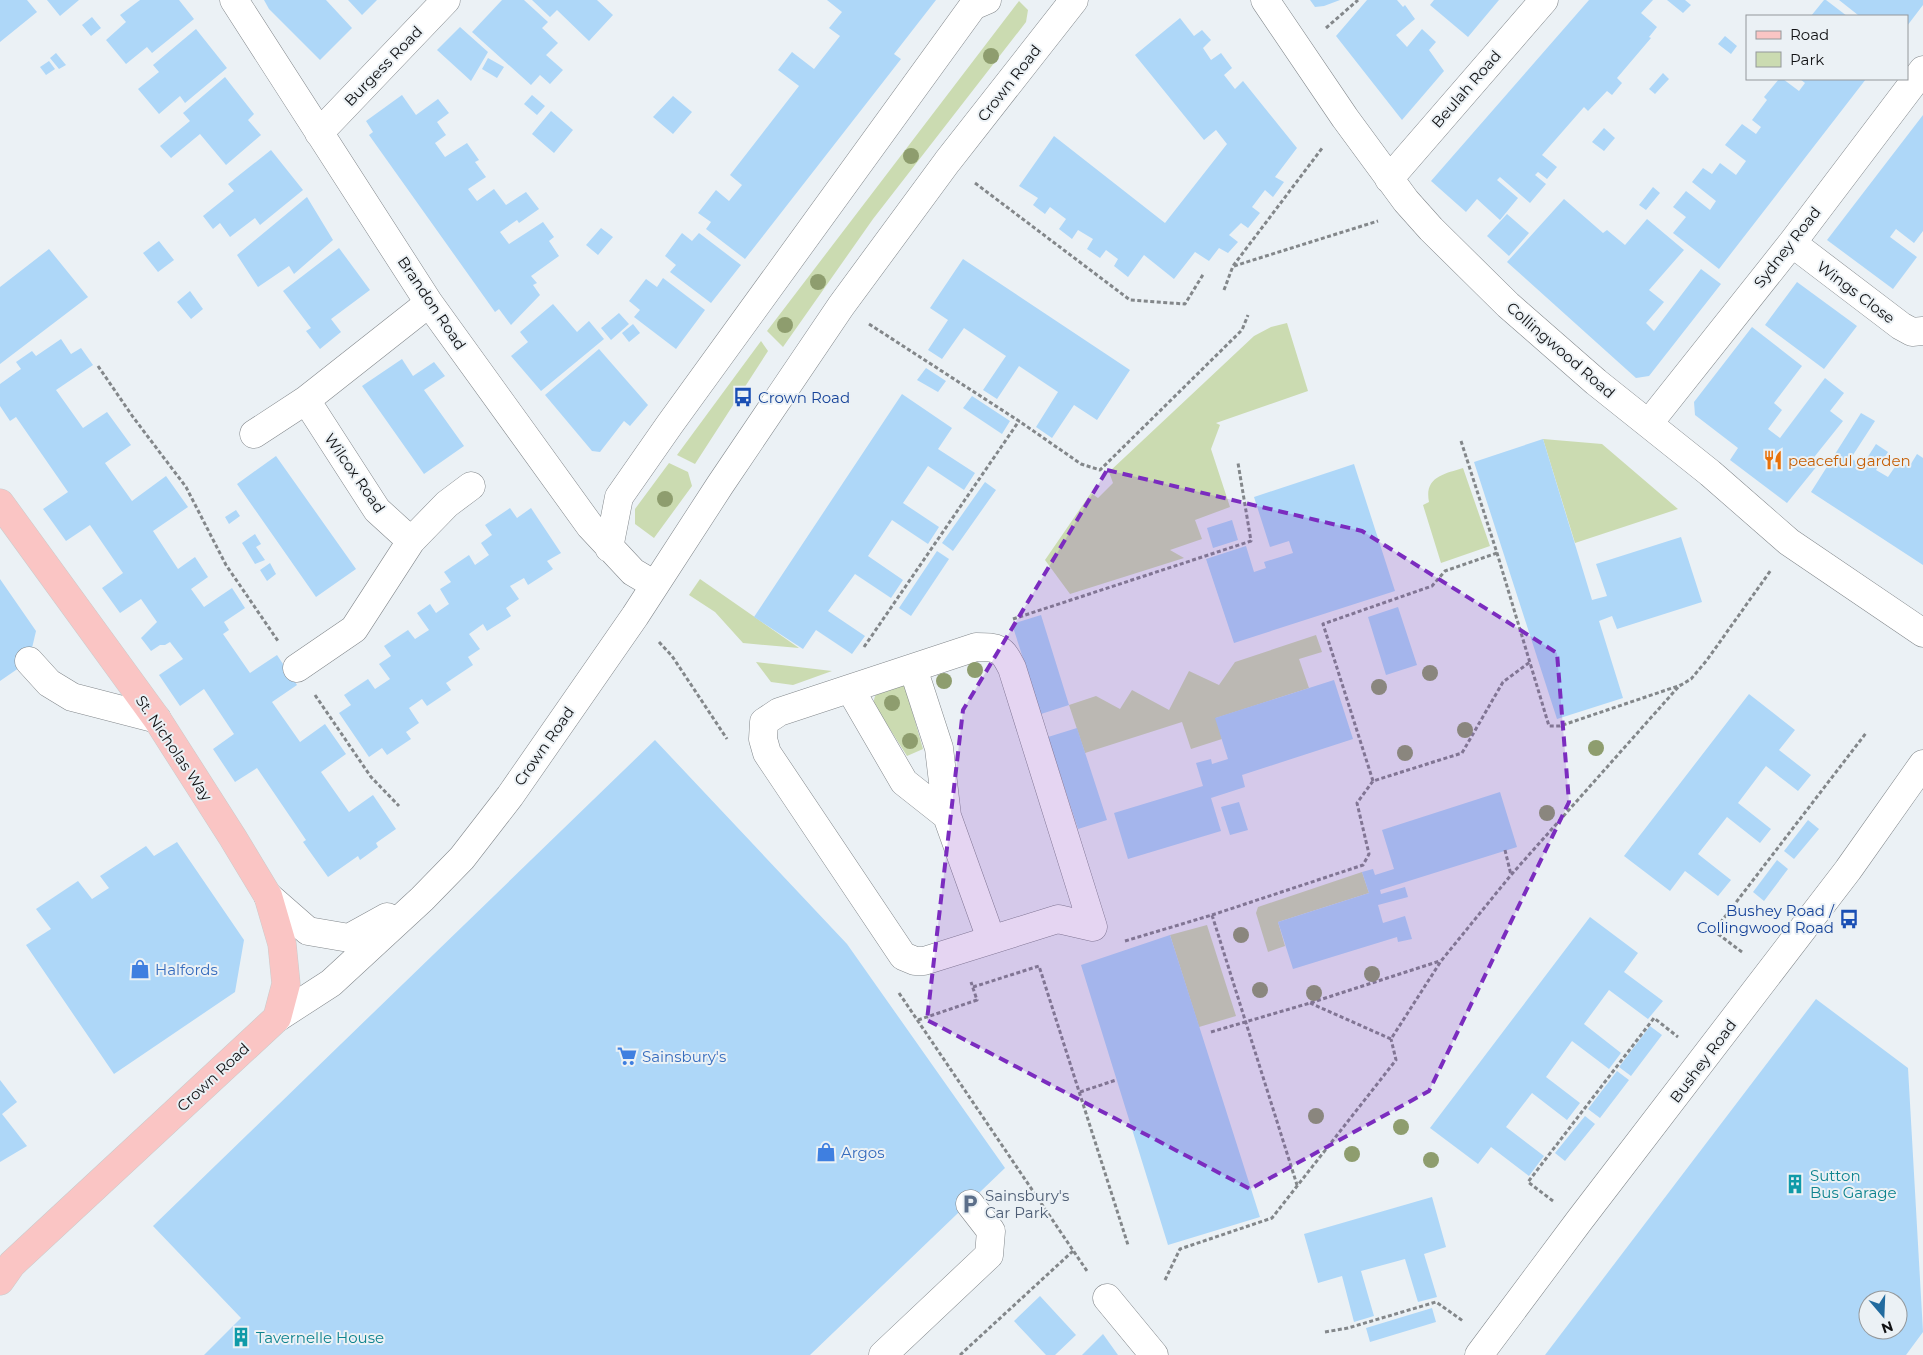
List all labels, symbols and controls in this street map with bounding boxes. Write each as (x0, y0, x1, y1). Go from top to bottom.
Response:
legend (1746, 15, 1908, 80)
street label: Burgess Road (340, 22, 426, 110)
text: Road (1790, 25, 1829, 44)
street label: Crown Road (973, 41, 1045, 125)
street label: Beulah Road (1427, 46, 1505, 132)
text: Park (1790, 50, 1824, 69)
street label: Sydney Road (1749, 203, 1825, 291)
street label: Brandon Road (394, 253, 470, 353)
street label: Wings Close (1813, 257, 1899, 327)
street label: Collingwood Road (1503, 298, 1619, 402)
bus stop icon: Crown Road (732, 386, 754, 408)
place label: Crown Road (758, 388, 850, 407)
street label: Wilcox Road (321, 429, 389, 517)
restaurant icon: peaceful garden (1762, 449, 1784, 471)
place label: peaceful garden (1788, 451, 1911, 470)
street label: St. Nicholas Way (132, 692, 217, 805)
street label: Crown Road (510, 703, 578, 789)
place label: Bushey Road / Collingwood Road (1697, 901, 1835, 937)
bus stop icon: Bushey Road / Collingwood Road (1838, 908, 1860, 930)
shop icon: Halfords (129, 958, 151, 980)
place label: Halfords (155, 960, 218, 979)
street label: Bushey Road (1666, 1016, 1740, 1106)
street label: Crown Road (173, 1039, 253, 1115)
supermarket icon: Sainsbury's (616, 1045, 638, 1067)
place label: Sainsbury's (642, 1047, 726, 1066)
shop icon: Argos (815, 1141, 837, 1163)
place label: Argos (841, 1143, 885, 1162)
place label: Sutton Bus Garage (1810, 1166, 1897, 1202)
building icon: Sutton Bus Garage (1784, 1173, 1806, 1195)
place label: Sainsbury's Car Park (985, 1186, 1069, 1222)
parking icon: Sainsbury's Car Park (959, 1193, 981, 1215)
north arrow (1858, 1290, 1908, 1340)
text: N (1879, 1317, 1896, 1338)
building icon: Tavernelle House (230, 1326, 252, 1348)
place label: Tavernelle House (256, 1328, 384, 1347)

